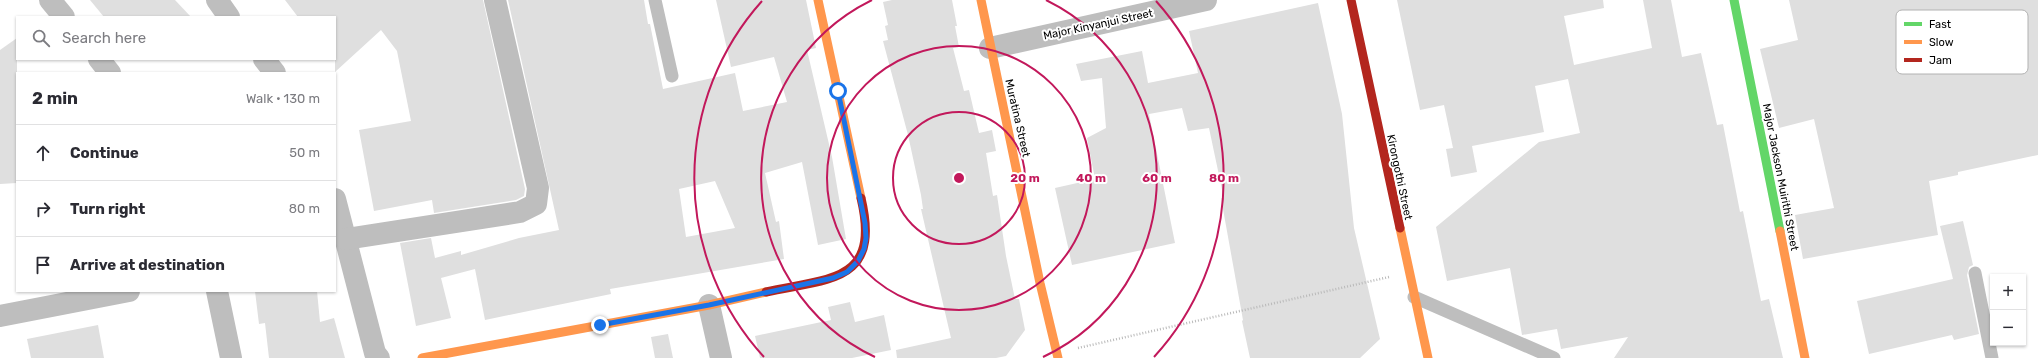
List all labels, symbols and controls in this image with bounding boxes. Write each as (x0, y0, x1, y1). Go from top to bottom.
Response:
street label: Major Kinyanjui Street (1042, 6, 1155, 42)
legend (1896, 10, 2028, 74)
search box (16, 16, 336, 60)
text: Fast (1929, 18, 1952, 31)
icon: search (30, 27, 52, 49)
text: Search here (62, 29, 146, 47)
text: Slow (1929, 36, 1954, 49)
text: Jam (1929, 54, 1952, 67)
street label: Muratina Street (1002, 78, 1033, 159)
route start (829, 82, 847, 100)
text: 2 min (32, 88, 78, 108)
text: Walk · 130 m (246, 91, 320, 106)
street label: Major Jackson Muirithi Street (1760, 102, 1801, 252)
street label: Kirongothi Street (1384, 133, 1415, 222)
icon: ahead (32, 142, 54, 164)
text: Continue (70, 144, 139, 162)
text: 50 m (289, 145, 320, 160)
centre of rings (952, 171, 966, 185)
text: 20 m (1010, 171, 1040, 185)
text: 40 m (1076, 171, 1106, 185)
text: 60 m (1142, 171, 1172, 185)
text: 80 m (1209, 171, 1239, 185)
icon: right (32, 198, 54, 220)
text: Turn right (70, 200, 145, 218)
text: 80 m (289, 201, 320, 216)
icon: arrive (32, 254, 54, 276)
text: Arrive at destination (70, 256, 225, 274)
map controls (1990, 274, 2026, 346)
button: + (1990, 274, 2026, 310)
button: − (1990, 310, 2026, 346)
route end (591, 316, 609, 334)

